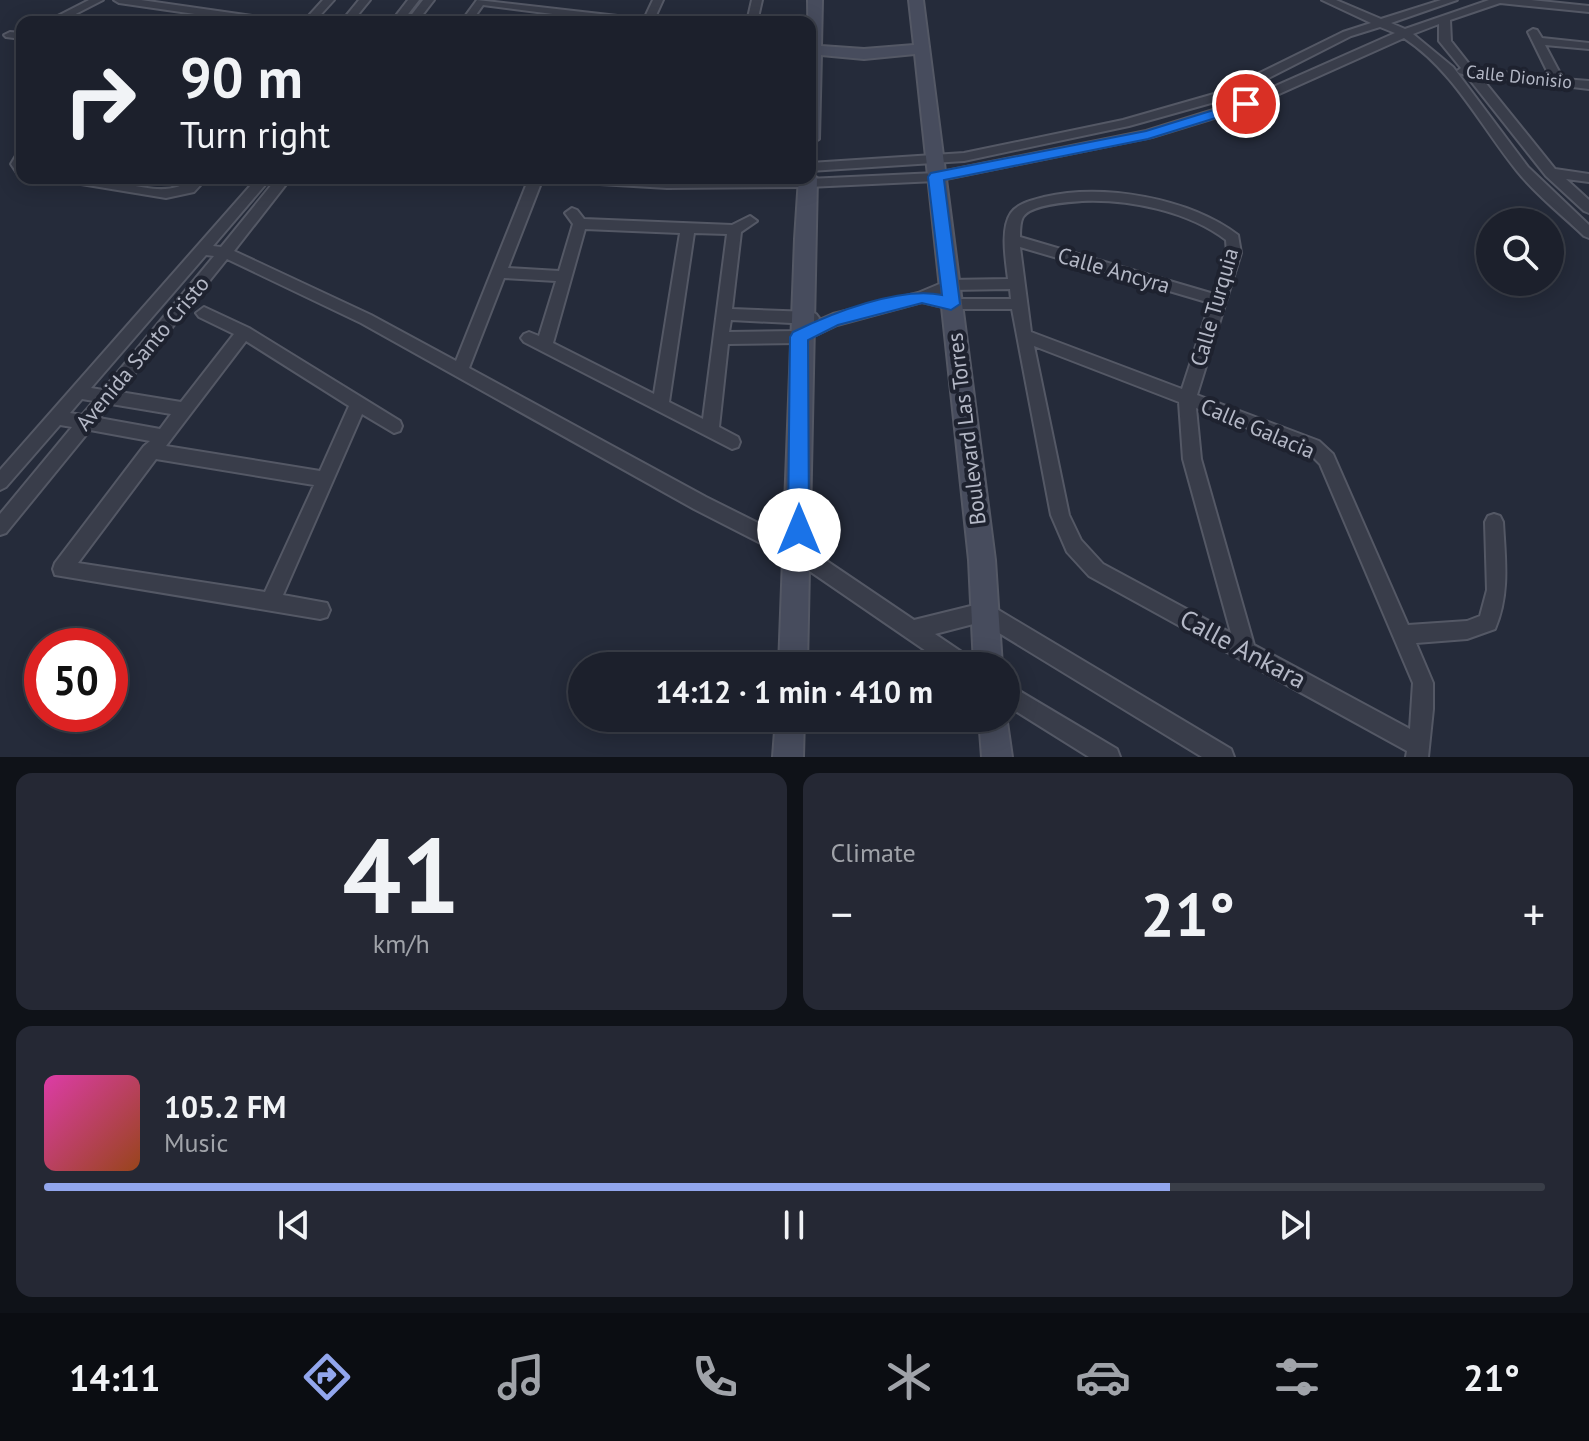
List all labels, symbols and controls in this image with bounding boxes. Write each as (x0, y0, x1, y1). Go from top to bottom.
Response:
text: 90 m (180, 41, 303, 113)
icon: right (48, 48, 152, 152)
street label: Calle Dionisio (1465, 60, 1573, 93)
pin (1212, 70, 1280, 138)
icon: arrive (1224, 82, 1268, 126)
text: Turn right (180, 111, 330, 158)
map controls (1476, 208, 1564, 296)
button: search (1476, 208, 1564, 296)
street label: Calle Ancyra (1055, 241, 1173, 299)
street label: Calle Turquia (1184, 244, 1244, 370)
street label: Avenida Santo Cristo (69, 270, 215, 436)
street label: Boulevard Las Torres (940, 331, 992, 527)
street label: Calle Galacia (1197, 391, 1319, 465)
position arrow (757, 488, 841, 572)
street label: Calle Ankara (1174, 602, 1312, 696)
speed limit sign: 50 (24, 628, 128, 732)
text: 14:12 · 1 min · 410 m (655, 672, 933, 711)
text: 41 (342, 807, 460, 942)
text: Climate (831, 836, 916, 869)
text: 21° (1141, 875, 1235, 953)
text: − (831, 885, 853, 942)
text: + (1523, 885, 1545, 942)
text: km/h (373, 927, 430, 960)
text: 105.2 FM (164, 1087, 286, 1126)
text: Music (164, 1126, 228, 1159)
icon: previous (272, 1203, 316, 1247)
icon: pause (772, 1203, 816, 1247)
icon: next (1273, 1203, 1317, 1247)
icon: directions (299, 1349, 355, 1405)
icon: music (493, 1349, 549, 1405)
icon: phone (687, 1349, 743, 1405)
icon: climate (881, 1349, 937, 1405)
icon: car (1075, 1349, 1131, 1405)
icon: filters (1269, 1349, 1325, 1405)
text: 14:11 (69, 1354, 160, 1401)
text: 21° (1463, 1354, 1520, 1401)

